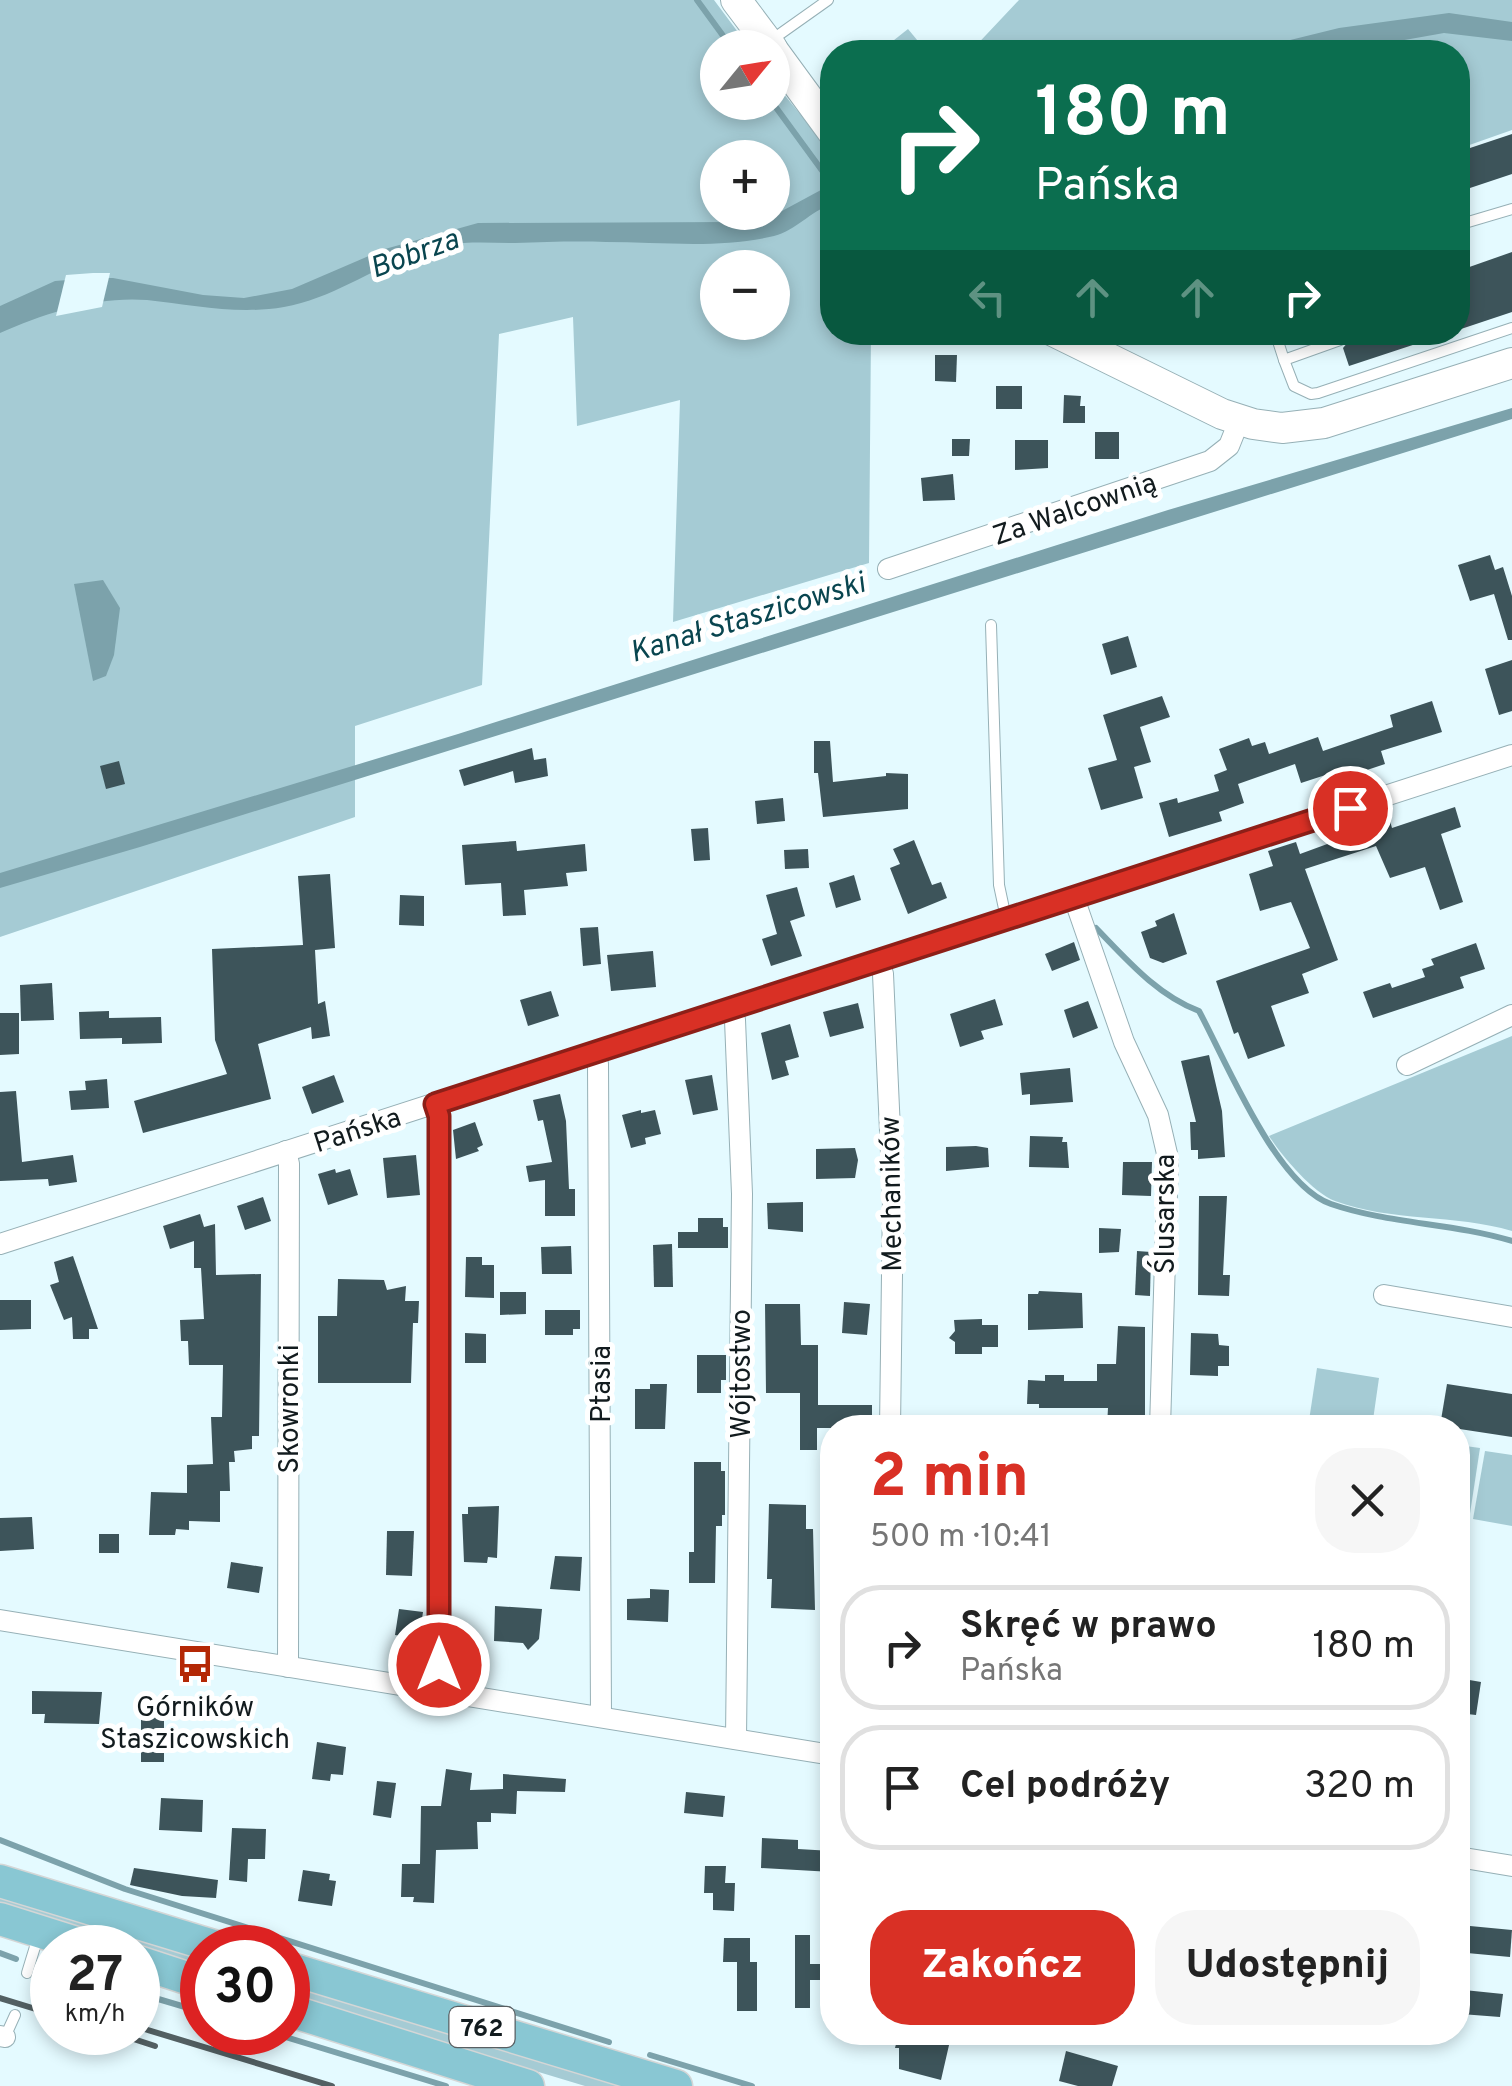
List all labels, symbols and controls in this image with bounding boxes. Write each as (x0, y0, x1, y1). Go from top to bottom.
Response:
north arrow (700, 30, 790, 120)
map controls (700, 30, 790, 340)
text: 180 m (1035, 72, 1231, 161)
icon: right (870, 80, 1000, 210)
button: + (700, 140, 790, 230)
text: Pańska (1035, 159, 1180, 216)
water label: Bobrza (365, 222, 465, 288)
button: − (700, 250, 790, 340)
icon: left (960, 270, 1015, 325)
icon: ahead (1065, 270, 1120, 325)
icon: ahead (1170, 270, 1225, 325)
icon: right (1275, 270, 1330, 325)
street label: Za Walcownią (988, 466, 1162, 556)
water label: Kanał Staszicowski (626, 566, 871, 673)
pin (1308, 766, 1393, 851)
icon: arrive (1323, 781, 1378, 836)
street label: Pańska (310, 1101, 406, 1163)
street label: Mechaników (874, 1116, 912, 1272)
street label: Ślusarska (1147, 1154, 1185, 1274)
street label: Wójtostwo (725, 1309, 761, 1439)
street label: Skowronki (273, 1344, 309, 1474)
street label: Ptasia (585, 1345, 621, 1423)
text: 2 min (870, 1442, 1029, 1518)
button: close (1315, 1448, 1420, 1553)
text: 500 m · 10:41 (870, 1518, 1052, 1558)
text: Skręć w prawo (960, 1603, 1217, 1652)
position arrow (387, 1613, 491, 1717)
icon: right (875, 1620, 930, 1675)
text: 180 m (1312, 1623, 1415, 1672)
bus stop icon: Górników Staszicowskich (174, 1643, 216, 1685)
text: Pańska (960, 1652, 1063, 1692)
place label: Górników Staszicowskich (100, 1691, 290, 1759)
icon: arrive (875, 1760, 930, 1815)
text: Cel podróży (960, 1763, 1170, 1812)
text: 320 m (1304, 1763, 1415, 1812)
button: Zakończ (870, 1910, 1135, 2025)
button: Udostępnij (1155, 1910, 1420, 2025)
speed limit sign: 30 (180, 1925, 310, 2055)
text: 27 (67, 1946, 123, 2009)
text: km/h (65, 1999, 125, 2031)
road number: 762 (450, 2007, 514, 2047)

